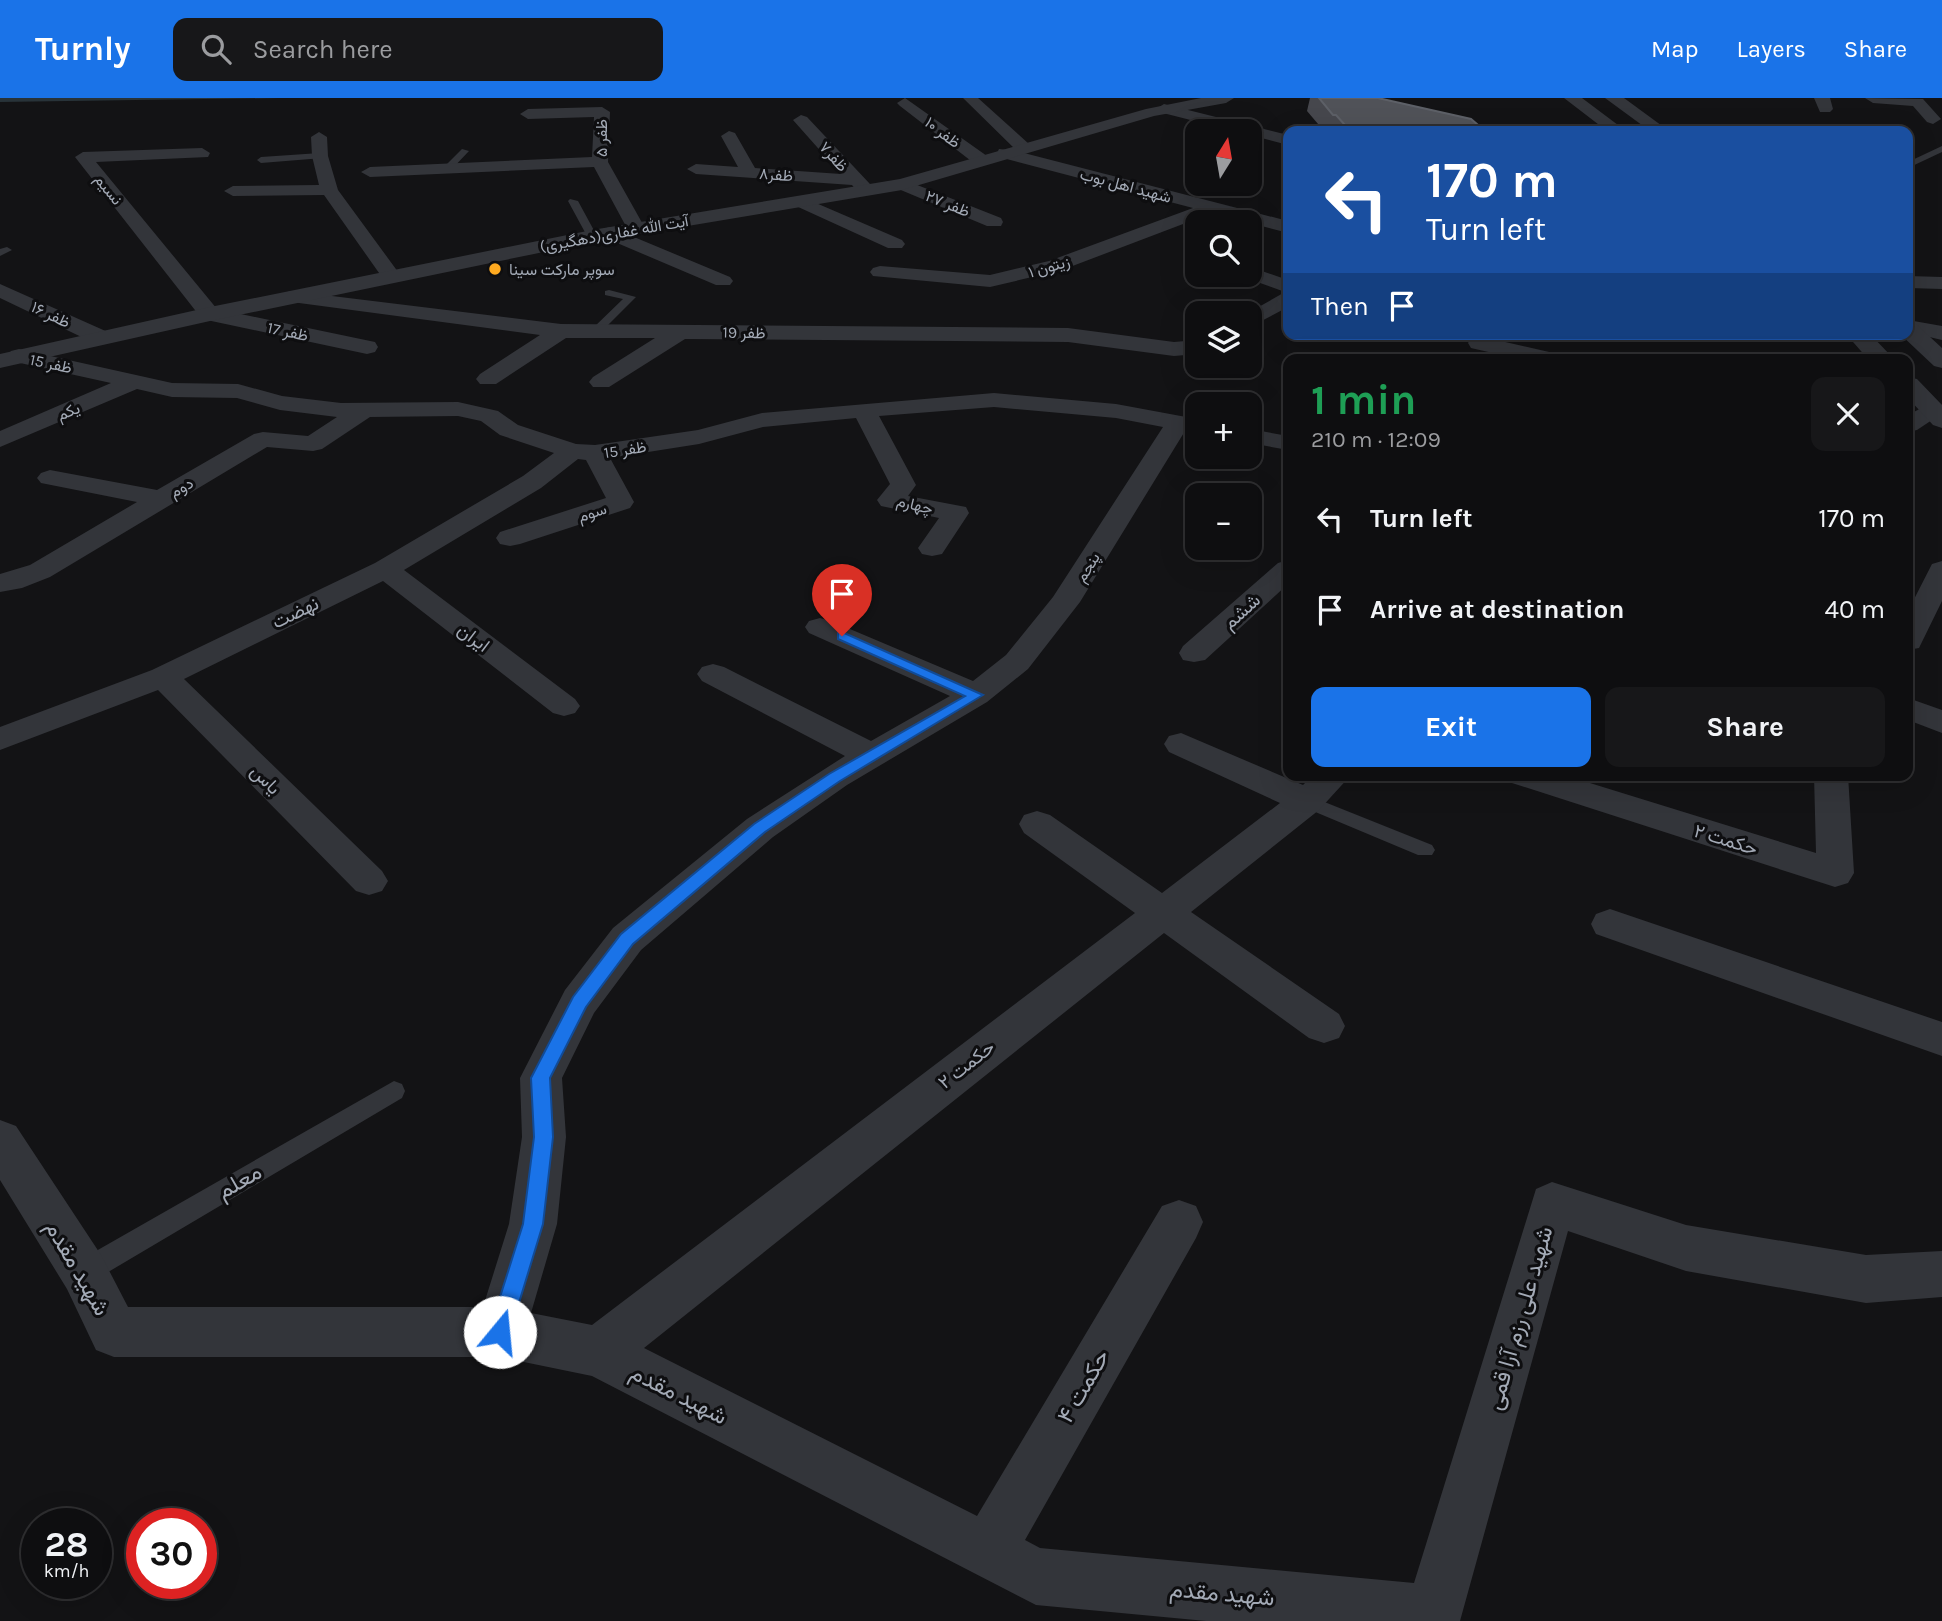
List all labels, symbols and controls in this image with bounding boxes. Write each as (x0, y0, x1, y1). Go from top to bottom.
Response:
search box (173, 18, 663, 81)
text: Turnly (35, 30, 131, 68)
icon: search (197, 30, 235, 68)
text: Search here (253, 34, 393, 65)
text: Map (1651, 35, 1699, 63)
text: Layers (1737, 35, 1806, 63)
text: Share (1844, 35, 1907, 63)
street label: ظفر ۱۰ (921, 113, 964, 153)
street label: ظفر ۵ (592, 119, 612, 157)
north arrow (1185, 119, 1262, 196)
map controls (1185, 119, 1262, 560)
street label: ظفر۷ (814, 137, 852, 176)
text: 170 m (1426, 152, 1558, 209)
icon: left (1311, 154, 1402, 245)
street label: ظفر۸ (758, 164, 794, 186)
street label: شهید اهل بوب (1078, 164, 1174, 208)
street label: نسیم (90, 170, 127, 209)
street label: ظفر ۲۷ (922, 186, 973, 222)
button: search (1185, 210, 1262, 287)
street label: آیت الله غفاری(دهگیری) (538, 211, 691, 257)
text: Turn left (1426, 211, 1546, 248)
street label: زیتون ۱ (1026, 251, 1072, 282)
place label: سوپر مارکت سینا (509, 260, 615, 281)
marker: سوپر مارکت سینا (487, 261, 503, 277)
icon: arrive (1383, 287, 1421, 325)
text: Then (1311, 291, 1369, 322)
street label: ظفر ۱۶ (28, 297, 73, 333)
button: layers (1185, 301, 1262, 378)
street label: ظفر 17 (266, 318, 310, 346)
street label: ظفر 19 (722, 323, 766, 343)
street label: ظفر 15 (28, 350, 74, 378)
text: 1 min (1311, 375, 1416, 425)
button: close (1811, 377, 1885, 451)
button: + (1185, 392, 1262, 469)
street label: یکم (54, 398, 83, 426)
text: 210 m · 12:09 (1311, 426, 1441, 453)
street label: ظفر 15 (603, 437, 648, 463)
street label: دوم (166, 473, 197, 503)
button: − (1185, 483, 1262, 560)
street label: چهارم (894, 491, 935, 520)
street label: سوم (575, 499, 609, 527)
icon: left (1311, 500, 1349, 538)
text: Turn left (1370, 503, 1472, 534)
text: 170 m (1818, 503, 1885, 534)
street label: پنجم (1071, 549, 1106, 587)
pin (812, 564, 872, 636)
icon: arrive (823, 575, 861, 613)
street label: ششم (1218, 589, 1266, 635)
icon: arrive (1311, 591, 1349, 629)
street label: نهضت (269, 592, 322, 633)
text: Arrive at destination (1370, 594, 1624, 625)
text: 40 m (1825, 594, 1885, 625)
street label: ایران (453, 619, 494, 657)
button: Exit (1311, 687, 1591, 767)
button: Share (1605, 687, 1885, 767)
street label: یاس (246, 760, 285, 799)
street label: حکمت ۲ (1691, 820, 1760, 860)
street label: حکمت ۲ (934, 1036, 999, 1094)
street label: معلم (212, 1158, 267, 1206)
street label: شهید مقدم (39, 1216, 116, 1321)
street label: شهید علی رزم آرا قمی (1480, 1223, 1560, 1413)
position arrow (463, 1295, 537, 1369)
street label: حکمت ۴ (1052, 1345, 1115, 1428)
street label: شهید مقدم (625, 1359, 732, 1431)
speed limit sign: 30 (126, 1508, 217, 1599)
text: 28 (45, 1524, 88, 1565)
text: km/h (44, 1560, 89, 1582)
street label: شهید مقدم (1168, 1575, 1276, 1613)

